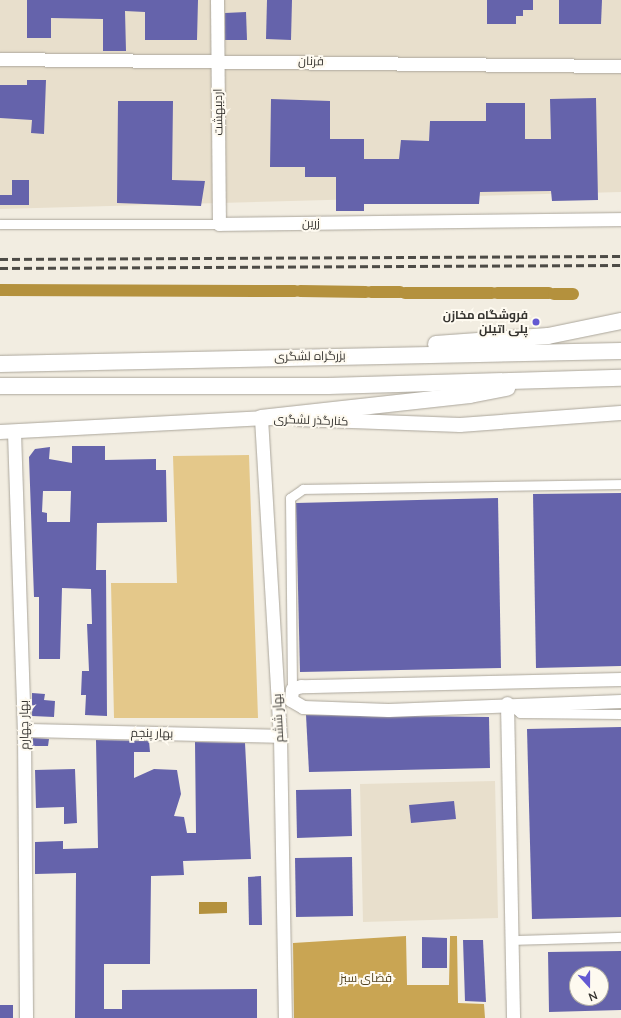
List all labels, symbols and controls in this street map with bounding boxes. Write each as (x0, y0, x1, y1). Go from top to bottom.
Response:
street label: فرنان (298, 54, 324, 68)
street label: اردیبهشت (210, 88, 226, 136)
street label: زرین (302, 216, 320, 230)
place label: فروشگاه مخازن پلی اتیلن (443, 308, 528, 336)
marker: فروشگاه مخازن پلی اتیلن (531, 317, 541, 327)
street label: بزرگراه لشگری (274, 348, 346, 364)
street label: کنارگذر لشگری (273, 411, 349, 429)
street label: بهار ششم (270, 693, 286, 743)
street label: بهار چهارم (16, 700, 32, 750)
street label: بهار پنجم (130, 725, 174, 741)
north arrow (569, 966, 609, 1006)
park label: فضای سبز (340, 971, 392, 985)
text: N (587, 989, 599, 1004)

